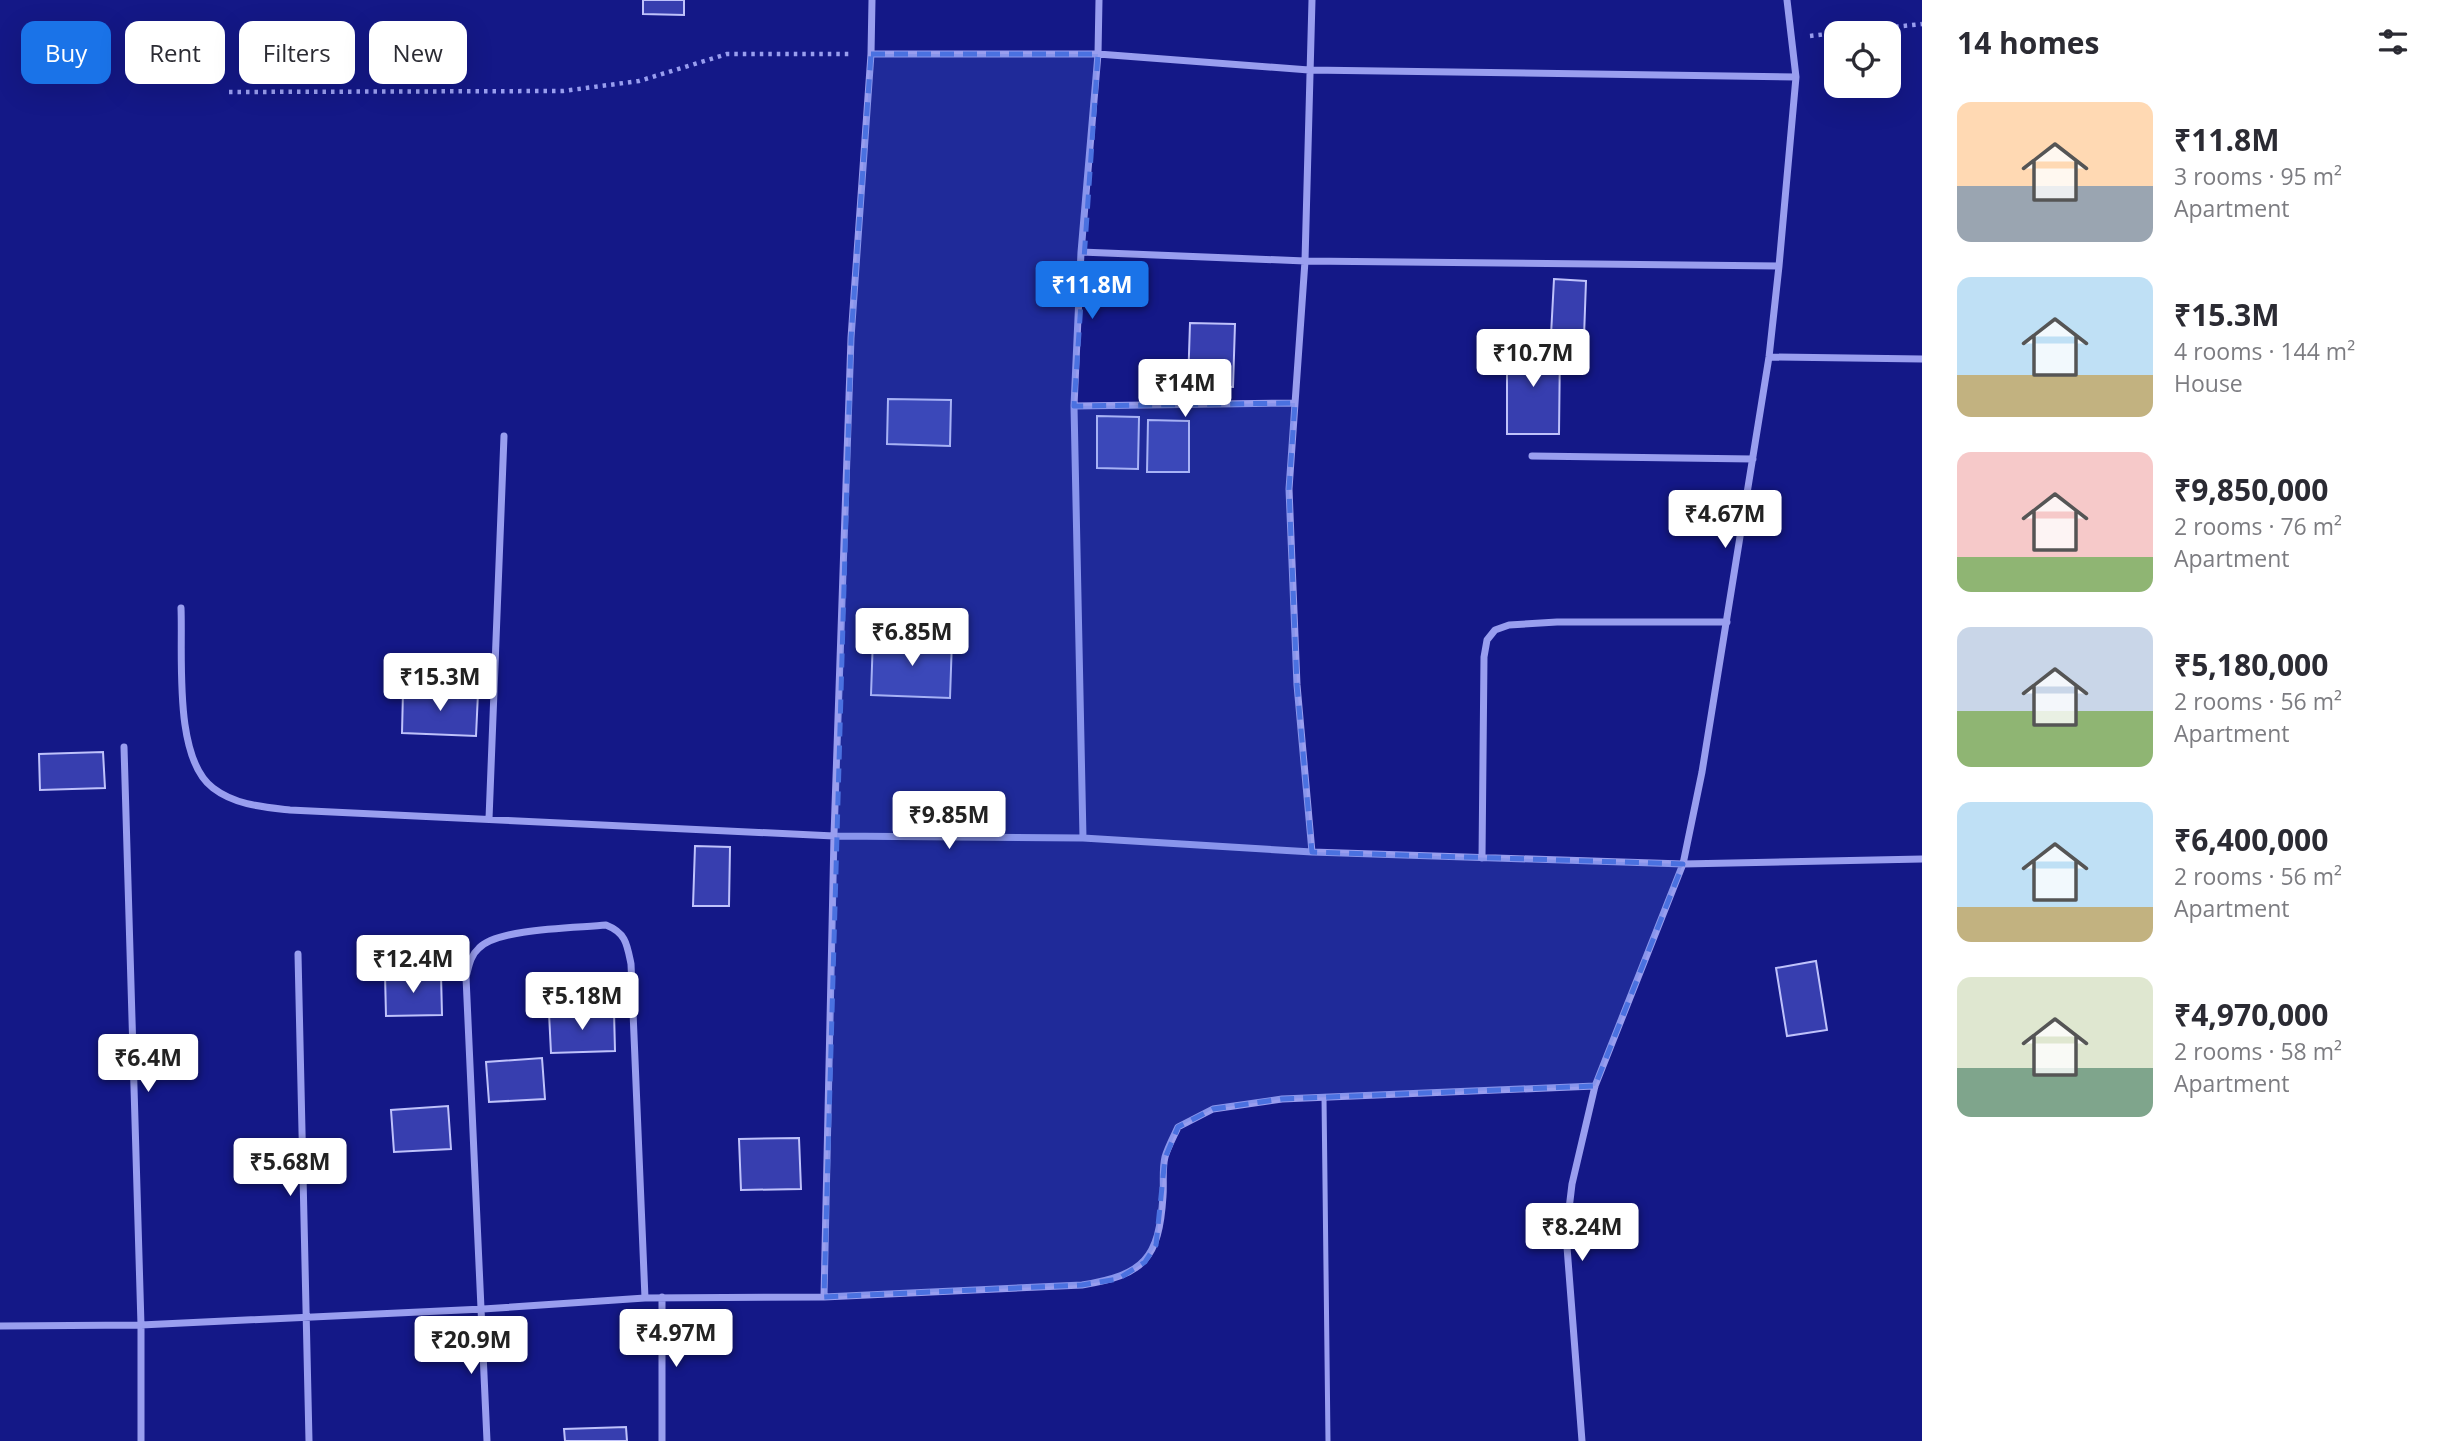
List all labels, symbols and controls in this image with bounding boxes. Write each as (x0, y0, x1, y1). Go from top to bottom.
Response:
chip: Buy (21, 21, 111, 84)
chip: Rent (125, 21, 225, 84)
chip: Filters (239, 21, 355, 84)
chip: New (369, 21, 467, 84)
map controls (1824, 21, 1901, 98)
button: locate (1824, 21, 1901, 98)
text: 14 homes (1957, 22, 2100, 63)
icon: filters (2374, 23, 2412, 61)
text: ₹11.8M (2174, 119, 2279, 160)
icon: home (2013, 130, 2097, 214)
text: 3 rooms · 95 m² (2174, 160, 2342, 192)
text: Apartment (2174, 192, 2290, 224)
pin: ₹11.8M (1035, 262, 1149, 321)
text: ₹11.8M (1052, 268, 1132, 300)
text: ₹15.3M (2174, 294, 2279, 335)
icon: home (2013, 305, 2097, 389)
pin: ₹10.7M (1476, 330, 1590, 389)
text: 4 rooms · 144 m² (2174, 335, 2355, 367)
text: ₹10.7M (1493, 336, 1573, 368)
pin: ₹14M (1144, 360, 1226, 419)
text: ₹14M (1154, 366, 1216, 398)
text: House (2174, 367, 2243, 399)
text: ₹9,850,000 (2174, 469, 2328, 510)
icon: home (2013, 480, 2097, 564)
pin: ₹4.67M (1668, 490, 1782, 550)
text: ₹4.67M (1685, 497, 1765, 529)
text: 2 rooms · 76 m² (2174, 510, 2342, 542)
text: Apartment (2174, 542, 2290, 574)
pin: ₹6.85M (855, 608, 969, 668)
text: ₹6.85M (872, 615, 952, 647)
text: ₹5,180,000 (2174, 644, 2328, 685)
pin: ₹15.3M (383, 654, 497, 713)
icon: home (2013, 655, 2097, 739)
text: ₹15.3M (400, 660, 480, 692)
text: 2 rooms · 56 m² (2174, 685, 2342, 717)
text: Apartment (2174, 717, 2290, 749)
pin: ₹9.85M (892, 792, 1006, 851)
text: ₹9.85M (909, 798, 989, 830)
text: ₹6,400,000 (2174, 819, 2328, 860)
icon: home (2013, 830, 2097, 914)
text: 2 rooms · 56 m² (2174, 860, 2342, 892)
text: Apartment (2174, 892, 2290, 924)
pin: ₹12.4M (356, 936, 470, 995)
text: ₹12.4M (373, 942, 453, 974)
pin: ₹5.18M (525, 972, 639, 1032)
text: ₹5.18M (542, 979, 622, 1011)
text: ₹4,970,000 (2174, 994, 2328, 1035)
icon: home (2013, 1005, 2097, 1089)
pin: ₹6.4M (99, 1034, 197, 1094)
text: 2 rooms · 58 m² (2174, 1035, 2342, 1067)
text: ₹6.4M (114, 1041, 182, 1073)
text: Apartment (2174, 1067, 2290, 1099)
pin: ₹5.68M (233, 1138, 347, 1198)
text: ₹5.68M (250, 1145, 330, 1177)
pin: ₹8.24M (1525, 1204, 1639, 1263)
text: ₹8.24M (1542, 1210, 1622, 1242)
pin: ₹4.97M (619, 1310, 733, 1369)
pin: ₹20.9M (414, 1316, 528, 1376)
text: ₹4.97M (636, 1316, 716, 1348)
text: ₹20.9M (431, 1323, 511, 1355)

